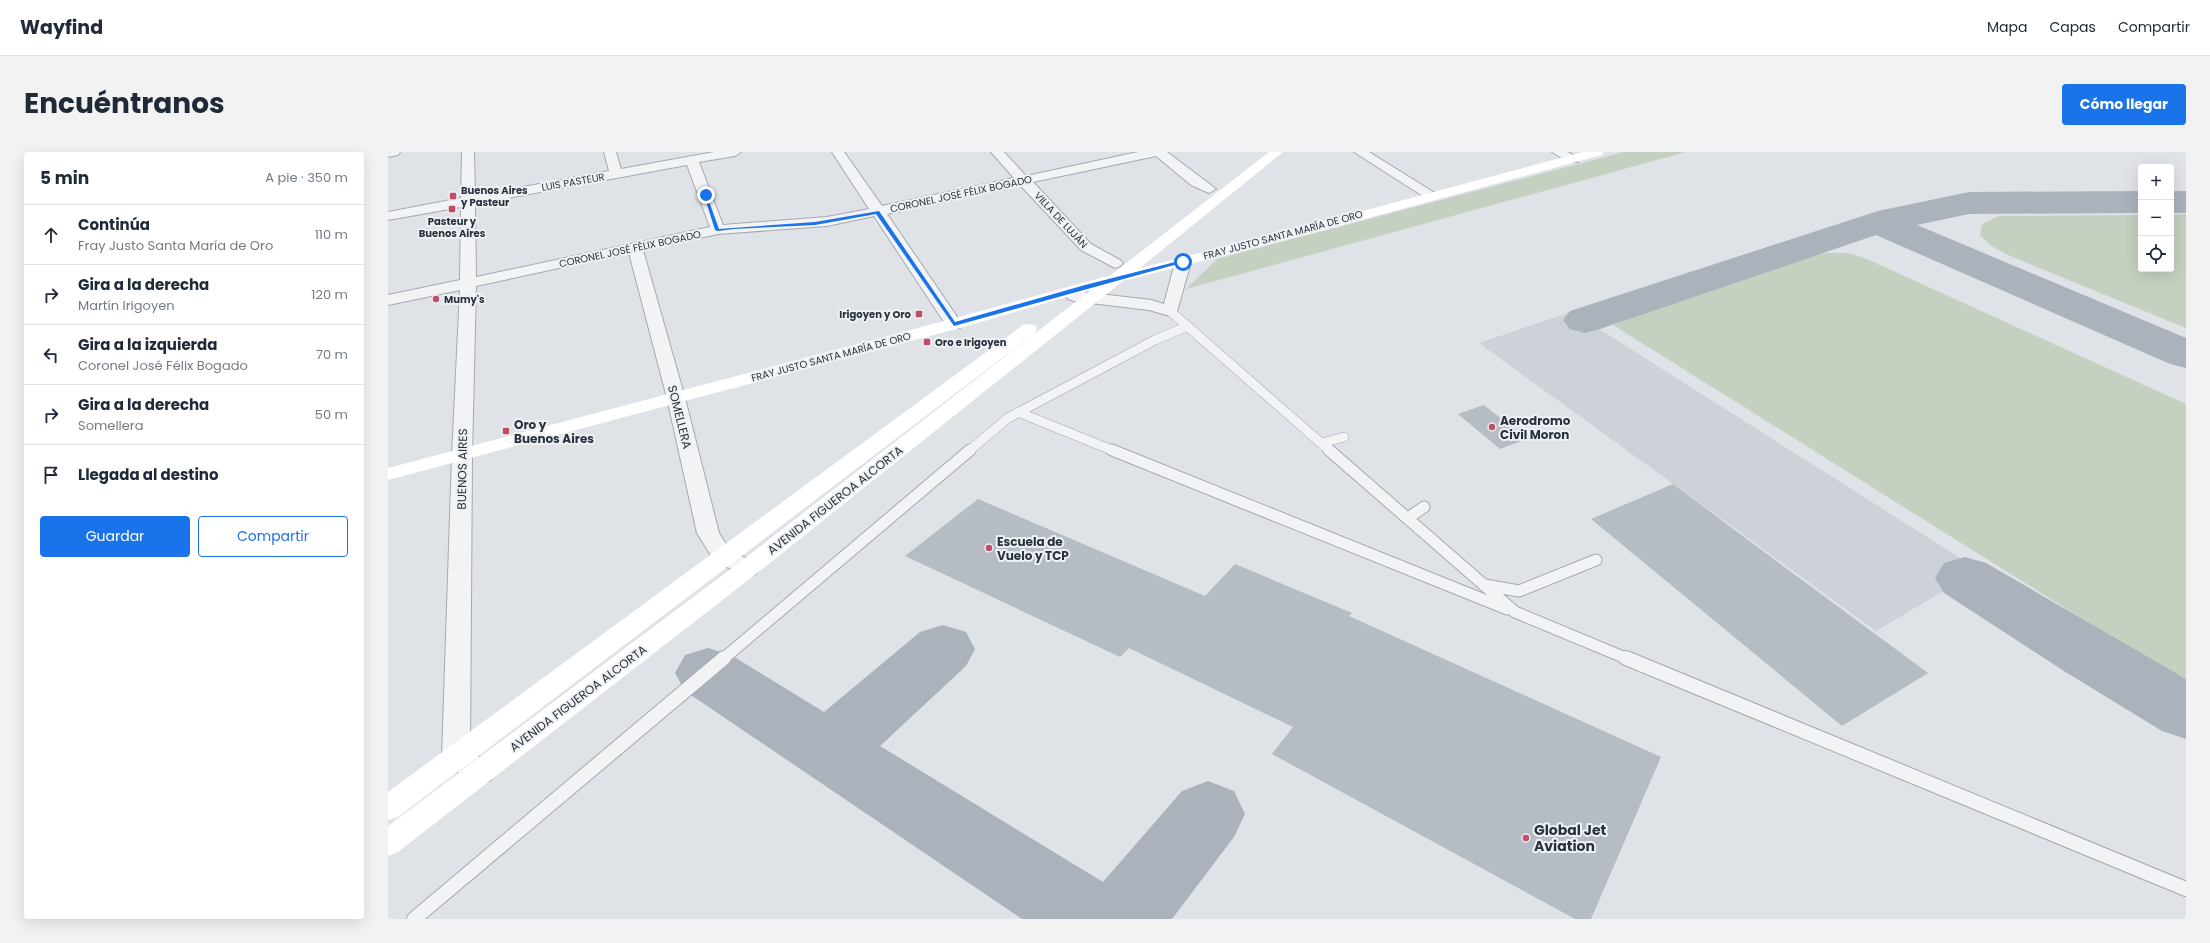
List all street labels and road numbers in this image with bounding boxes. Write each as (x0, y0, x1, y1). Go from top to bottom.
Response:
street label: LUIS PASTEUR (540, 169, 606, 195)
street label: CORONEL JOSÉ FÉLIX BOGADO (889, 172, 1033, 216)
street label: VILLA DE LUJÁN (1031, 188, 1091, 252)
street label: FRAY JUSTO SANTA MARÍA DE ORO (1202, 206, 1365, 264)
street label: CORONEL JOSÉ FÉLIX BOGADO (558, 227, 702, 271)
street label: FRAY JUSTO SANTA MARÍA DE ORO (750, 328, 913, 386)
street label: SOMELLERA (664, 383, 696, 451)
street label: BUENOS AIRES (453, 428, 471, 510)
street label: AVENIDA FIGUEROA ALCORTA (764, 442, 906, 558)
street label: AVENIDA FIGUEROA ALCORTA (506, 641, 650, 755)

